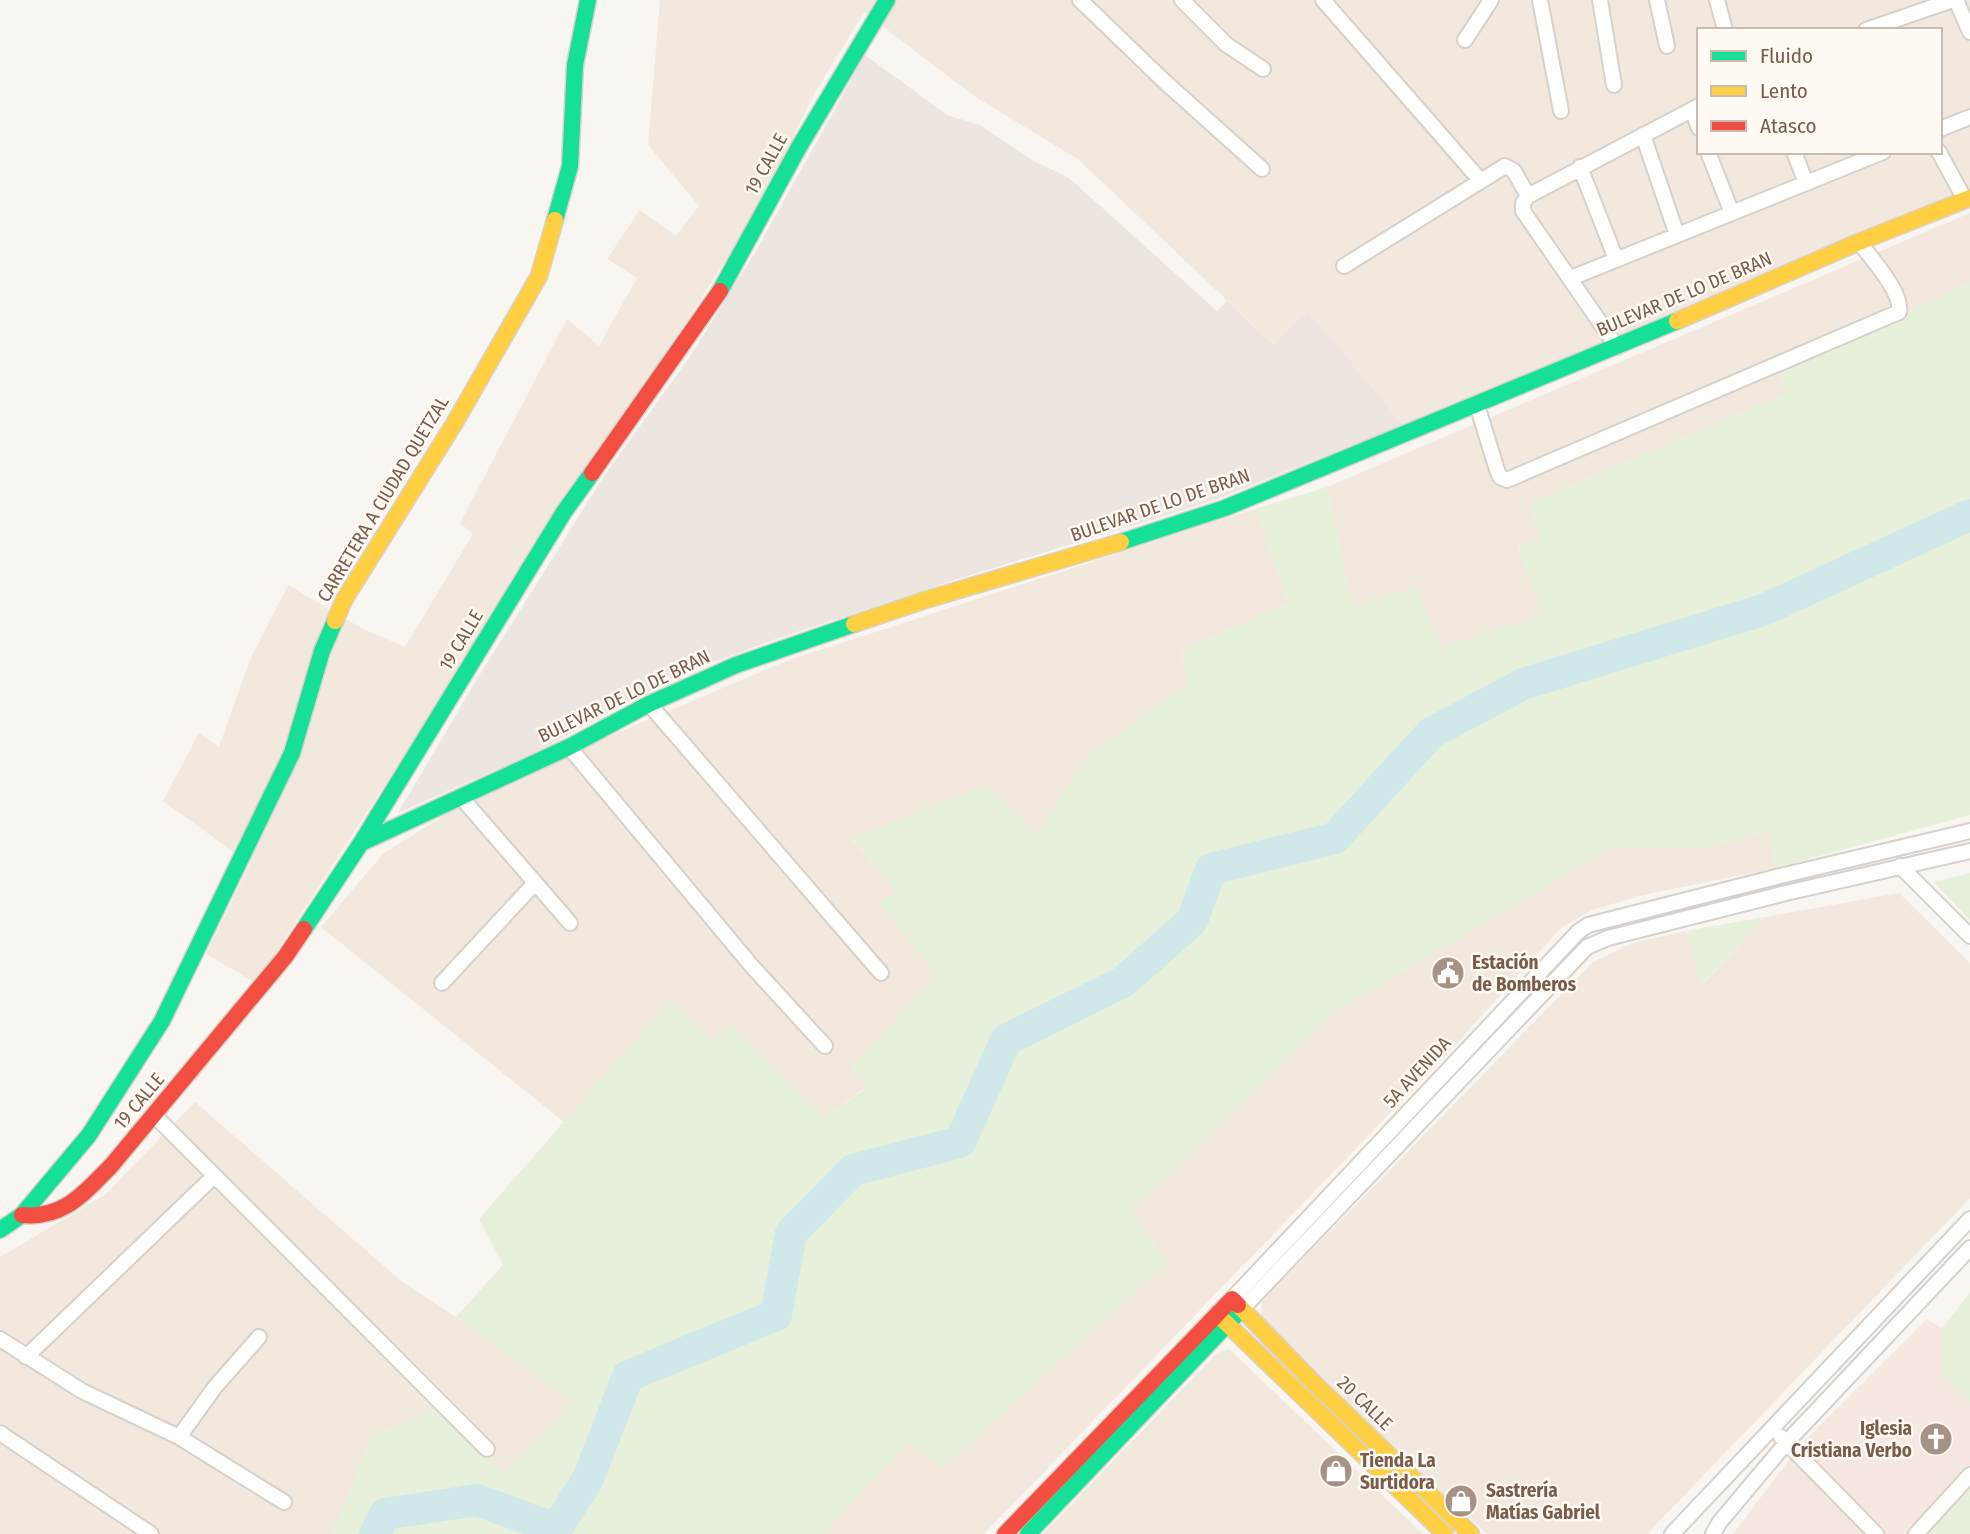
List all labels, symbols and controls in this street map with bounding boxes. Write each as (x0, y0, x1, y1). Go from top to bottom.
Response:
legend (1697, 28, 1942, 154)
text: Fluido (1760, 43, 1813, 69)
text: Lento (1760, 78, 1808, 104)
text: Atasco (1760, 113, 1817, 139)
street label: 19 CALLE (740, 129, 792, 199)
street label: BULEVAR DE LO DE BRAN (1593, 247, 1775, 341)
street label: CARRETERA A CIUDAD QUETZAL (312, 391, 454, 606)
street label: BULEVAR DE LO DE BRAN (1067, 463, 1253, 547)
street label: 19 CALLE (434, 606, 488, 674)
street label: BULEVAR DE LO DE BRAN (534, 644, 714, 748)
place label: Estación de Bomberos (1472, 951, 1577, 996)
public building icon: Estación de Bomberos (1429, 954, 1467, 992)
street label: 5A AVENIDA (1378, 1032, 1456, 1112)
street label: 19 CALLE (109, 1068, 169, 1134)
street label: 20 CALLE (1333, 1371, 1398, 1435)
place label: Iglesia Cristiana Verbo (1791, 1417, 1912, 1462)
church icon: Iglesia Cristiana Verbo (1917, 1420, 1955, 1458)
place label: Tienda La Surtidora (1360, 1449, 1436, 1494)
shop icon: Tienda La Surtidora (1317, 1452, 1355, 1490)
place label: Sastrería Matías Gabriel (1486, 1479, 1601, 1524)
shop icon: Sastrería Matías Gabriel (1442, 1482, 1480, 1520)

